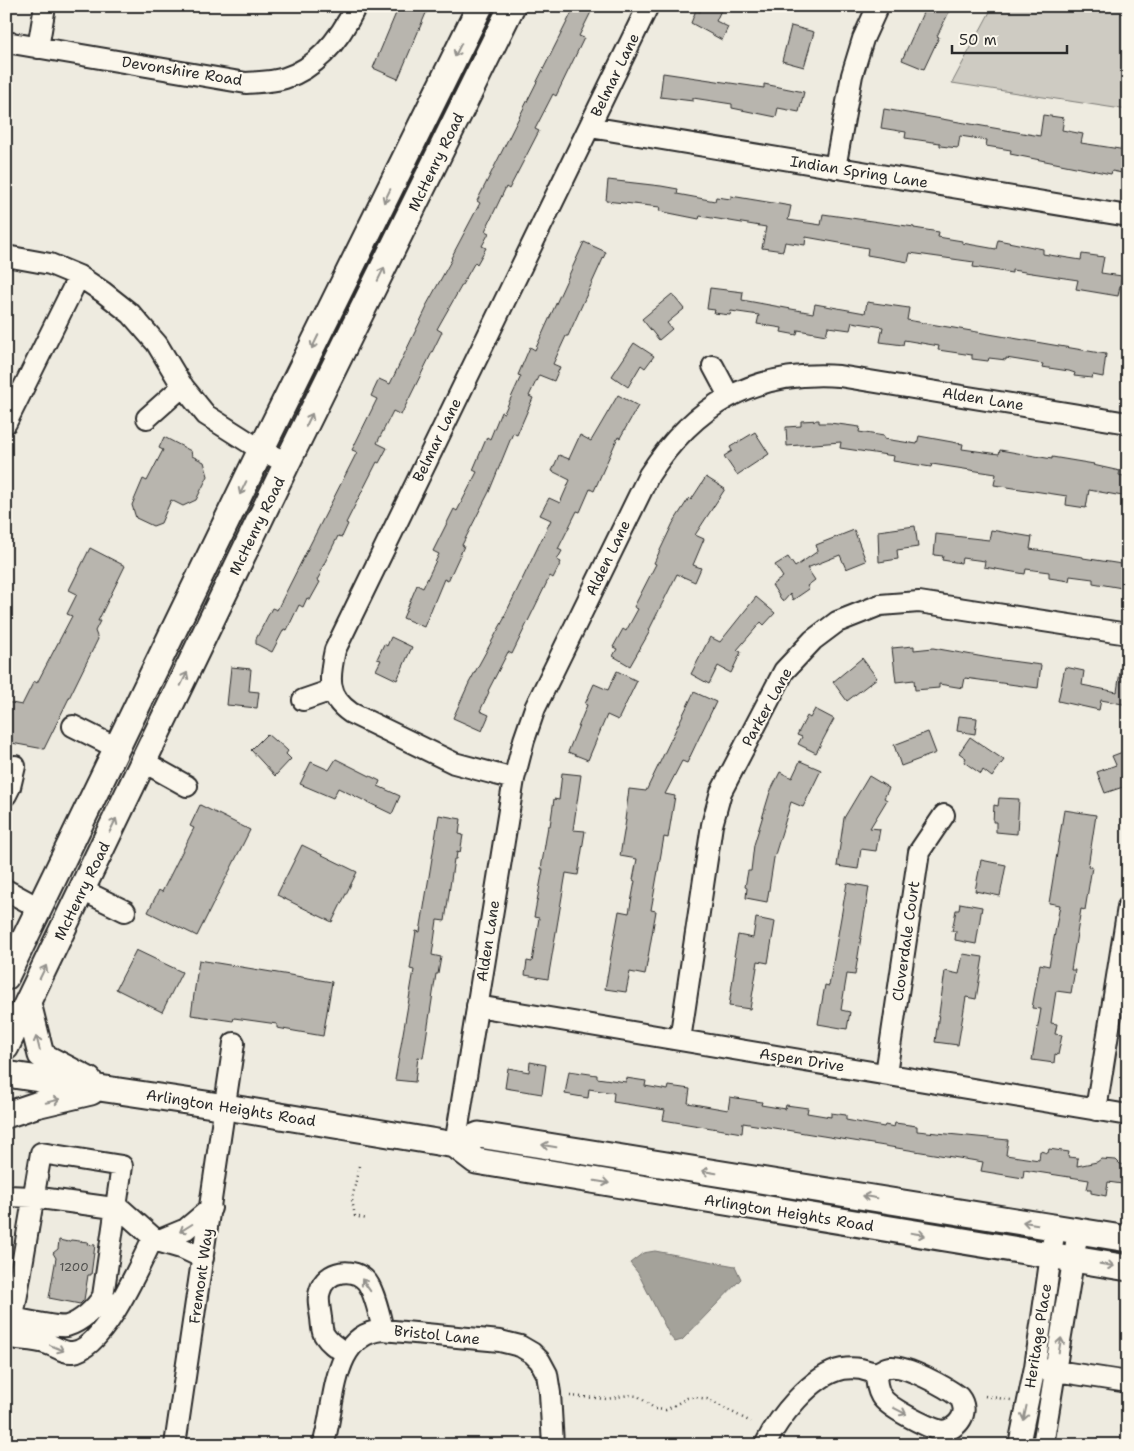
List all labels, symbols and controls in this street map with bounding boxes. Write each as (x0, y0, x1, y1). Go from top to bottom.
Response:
scale bar (952, 22, 1066, 54)
street label: Belmar Lane (586, 30, 644, 120)
text: 50 m (959, 30, 997, 50)
one-way arrow (453, 42, 462, 57)
street label: Devonshire Road (120, 52, 244, 90)
street label: McHenry Road (403, 109, 469, 215)
street label: Indian Spring Lane (789, 151, 929, 193)
one-way arrow (381, 188, 391, 203)
one-way arrow (376, 267, 386, 282)
one-way arrow (310, 334, 320, 349)
street label: Alden Lane (941, 383, 1025, 415)
street label: Belmar Lane (408, 395, 466, 485)
one-way arrow (304, 412, 314, 427)
street label: McHenry Road (224, 473, 290, 579)
one-way arrow (238, 480, 248, 495)
street label: Alden Lane (581, 517, 635, 599)
street label: Parker Lane (737, 664, 797, 750)
one-way arrow (180, 672, 189, 687)
one-way arrow (109, 818, 118, 833)
street label: McHenry Road (49, 838, 115, 944)
street label: Cloverdale Court (888, 880, 924, 1002)
street label: Alden Lane (472, 899, 504, 983)
one-way arrow (38, 964, 48, 979)
one-way arrow (33, 1036, 42, 1052)
street label: Aspen Drive (758, 1043, 846, 1077)
street label: Arlington Heights Road (145, 1085, 318, 1131)
one-way arrow (45, 1096, 61, 1105)
one-way arrow (541, 1141, 557, 1151)
one-way arrow (702, 1166, 718, 1176)
one-way arrow (594, 1177, 610, 1187)
street label: Arlington Heights Road (703, 1190, 876, 1236)
one-way arrow (862, 1192, 878, 1202)
one-way arrow (1023, 1217, 1039, 1227)
one-way arrow (179, 1223, 193, 1233)
street label: Fremont Way (184, 1227, 218, 1325)
one-way arrow (909, 1229, 925, 1239)
house number: 1200 (59, 1259, 89, 1275)
one-way arrow (1098, 1260, 1114, 1270)
one-way arrow (361, 1278, 371, 1292)
street label: Heritage Place (1020, 1282, 1056, 1390)
street label: Bristol Lane (393, 1321, 481, 1349)
one-way arrow (1055, 1337, 1065, 1353)
one-way arrow (49, 1344, 64, 1354)
one-way arrow (1020, 1404, 1029, 1420)
one-way arrow (892, 1406, 907, 1416)

